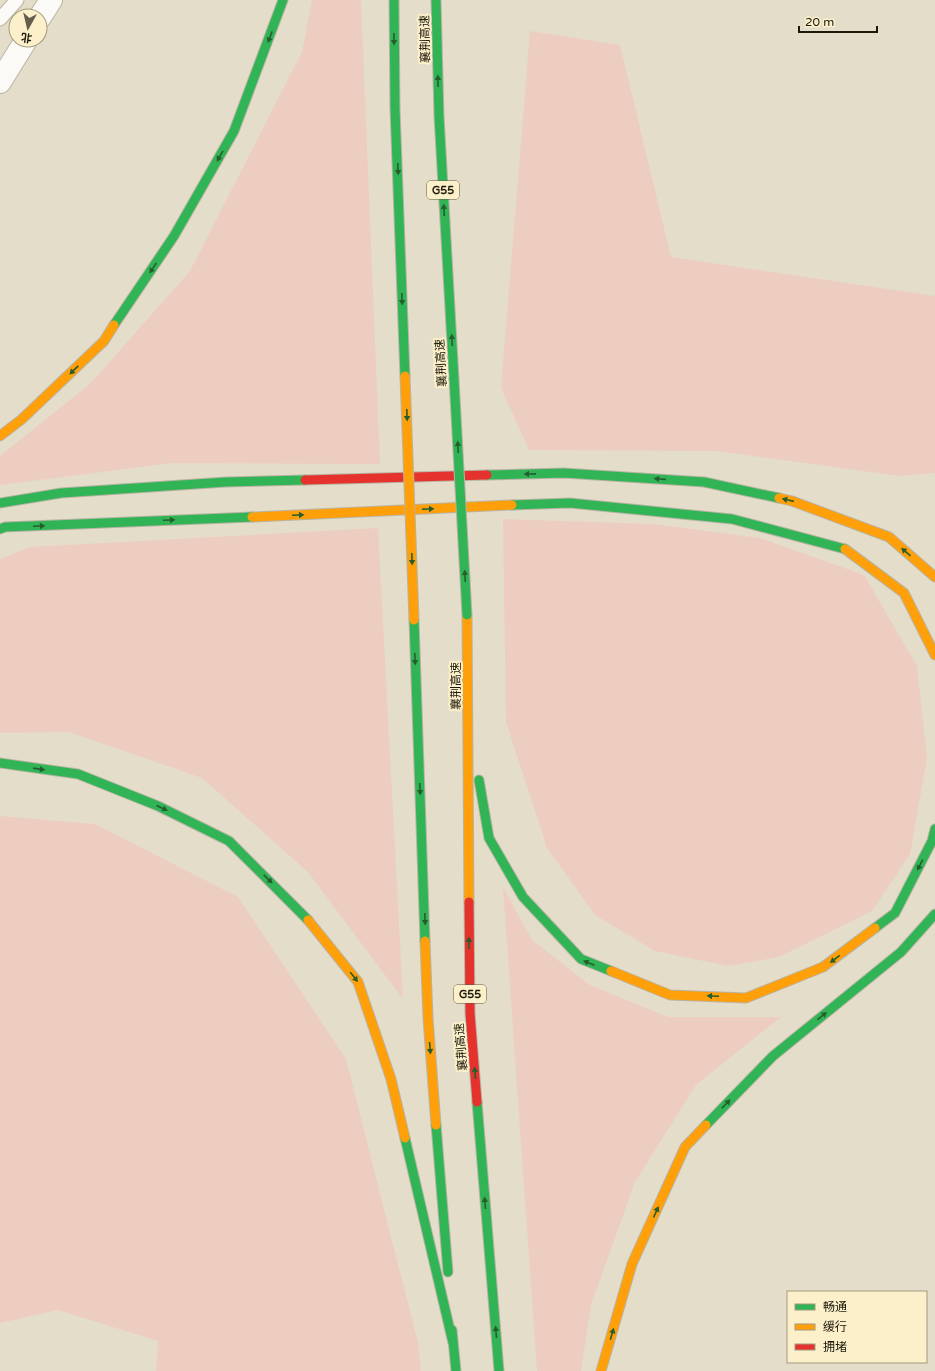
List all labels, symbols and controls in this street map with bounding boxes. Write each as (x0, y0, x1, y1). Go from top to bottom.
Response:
north arrow (8, 8, 48, 48)
scale bar (799, 8, 877, 34)
street label: 襄荆高速 (418, 15, 432, 63)
text: 20 m (805, 15, 834, 29)
text: 北 (20, 30, 33, 45)
one-way arrow (267, 31, 273, 43)
one-way arrow (391, 33, 397, 46)
one-way arrow (435, 74, 441, 87)
one-way arrow (216, 150, 223, 162)
one-way arrow (394, 163, 401, 175)
road number: G55 (427, 181, 459, 199)
one-way arrow (441, 204, 448, 216)
one-way arrow (149, 262, 157, 273)
one-way arrow (399, 293, 406, 305)
one-way arrow (448, 334, 455, 346)
street label: 襄荆高速 (433, 339, 449, 387)
one-way arrow (69, 365, 79, 375)
one-way arrow (403, 409, 410, 421)
one-way arrow (454, 441, 461, 453)
one-way arrow (523, 471, 536, 477)
one-way arrow (654, 476, 666, 483)
one-way arrow (781, 497, 794, 503)
one-way arrow (422, 506, 434, 513)
one-way arrow (292, 511, 304, 518)
one-way arrow (163, 517, 175, 524)
one-way arrow (33, 523, 46, 529)
one-way arrow (900, 547, 911, 556)
one-way arrow (409, 553, 415, 566)
one-way arrow (461, 570, 468, 582)
one-way arrow (412, 653, 419, 665)
street label: 襄荆高速 (449, 662, 463, 710)
one-way arrow (33, 766, 45, 772)
one-way arrow (417, 783, 423, 796)
one-way arrow (156, 805, 167, 811)
one-way arrow (917, 859, 923, 870)
one-way arrow (263, 874, 273, 884)
one-way arrow (421, 913, 428, 925)
one-way arrow (466, 936, 472, 949)
one-way arrow (829, 954, 840, 963)
one-way arrow (583, 959, 595, 965)
one-way arrow (349, 971, 358, 982)
road number: G55 (454, 985, 486, 1003)
one-way arrow (707, 993, 719, 1000)
one-way arrow (816, 1012, 827, 1021)
street label: 襄荆高速 (452, 1022, 470, 1072)
one-way arrow (427, 1042, 434, 1055)
one-way arrow (471, 1067, 478, 1079)
one-way arrow (722, 1099, 731, 1109)
one-way arrow (482, 1197, 489, 1209)
one-way arrow (653, 1206, 659, 1217)
legend (787, 1291, 927, 1363)
text: 畅通 (823, 1300, 847, 1314)
text: 缓行 (823, 1320, 847, 1334)
one-way arrow (492, 1326, 499, 1338)
one-way arrow (609, 1327, 615, 1339)
text: 拥堵 (823, 1340, 847, 1354)

